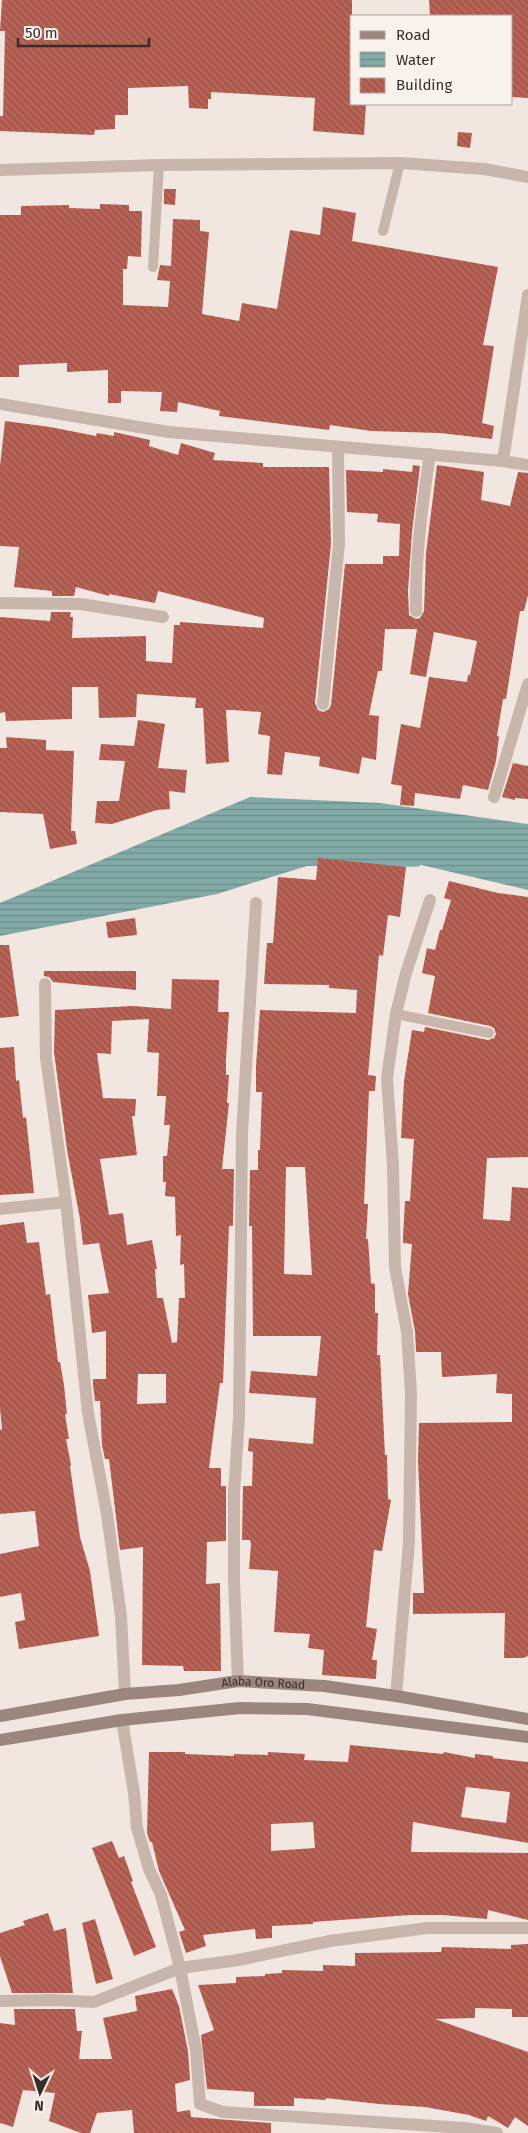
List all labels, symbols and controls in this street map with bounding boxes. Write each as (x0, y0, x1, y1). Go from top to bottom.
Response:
scale bar (18, 15, 149, 47)
legend (350, 15, 513, 105)
text: 50 m (25, 24, 58, 42)
text: Road (396, 26, 431, 44)
text: Water (396, 51, 435, 69)
text: Building (396, 76, 452, 94)
street label: Alaba Oro Road (220, 1674, 306, 1692)
north arrow (15, 2068, 65, 2118)
text: N (34, 2097, 44, 2114)

